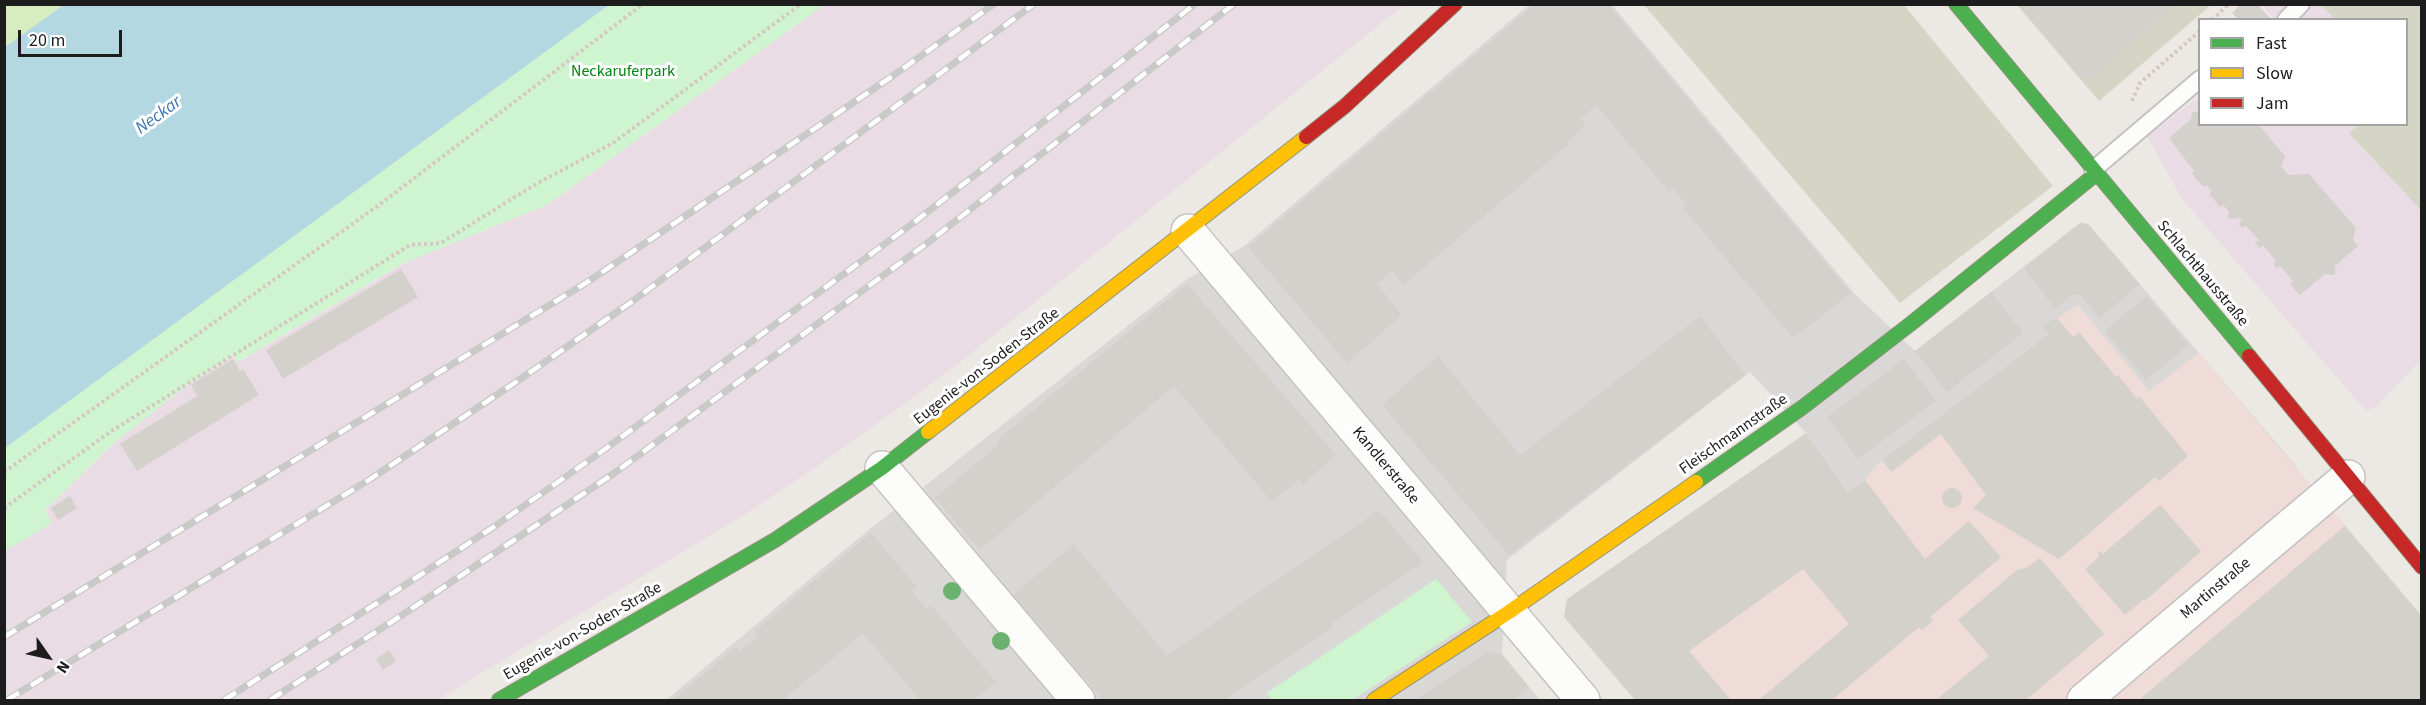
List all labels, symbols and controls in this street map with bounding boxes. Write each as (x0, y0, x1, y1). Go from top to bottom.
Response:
scale bar (21, 18, 124, 56)
legend (2198, 18, 2408, 126)
text: 20 m (29, 28, 65, 53)
text: Fast (2256, 31, 2287, 56)
text: Slow (2256, 61, 2293, 86)
park label: Neckaruferpark (571, 62, 675, 82)
text: Jam (2256, 91, 2289, 116)
water label: Neckar (132, 92, 186, 140)
street label: Schlachthausstraße (2152, 217, 2252, 331)
street label: Eugenie-von-Soden-Straße (910, 304, 1064, 430)
street label: Fleischmannstraße (1676, 391, 1792, 479)
street label: Kandlerstraße (1347, 424, 1423, 508)
street label: Martinstraße (2177, 554, 2255, 624)
street label: Eugenie-von-Soden-Straße (500, 579, 666, 685)
north arrow (18, 627, 78, 687)
text: N (51, 656, 75, 678)

